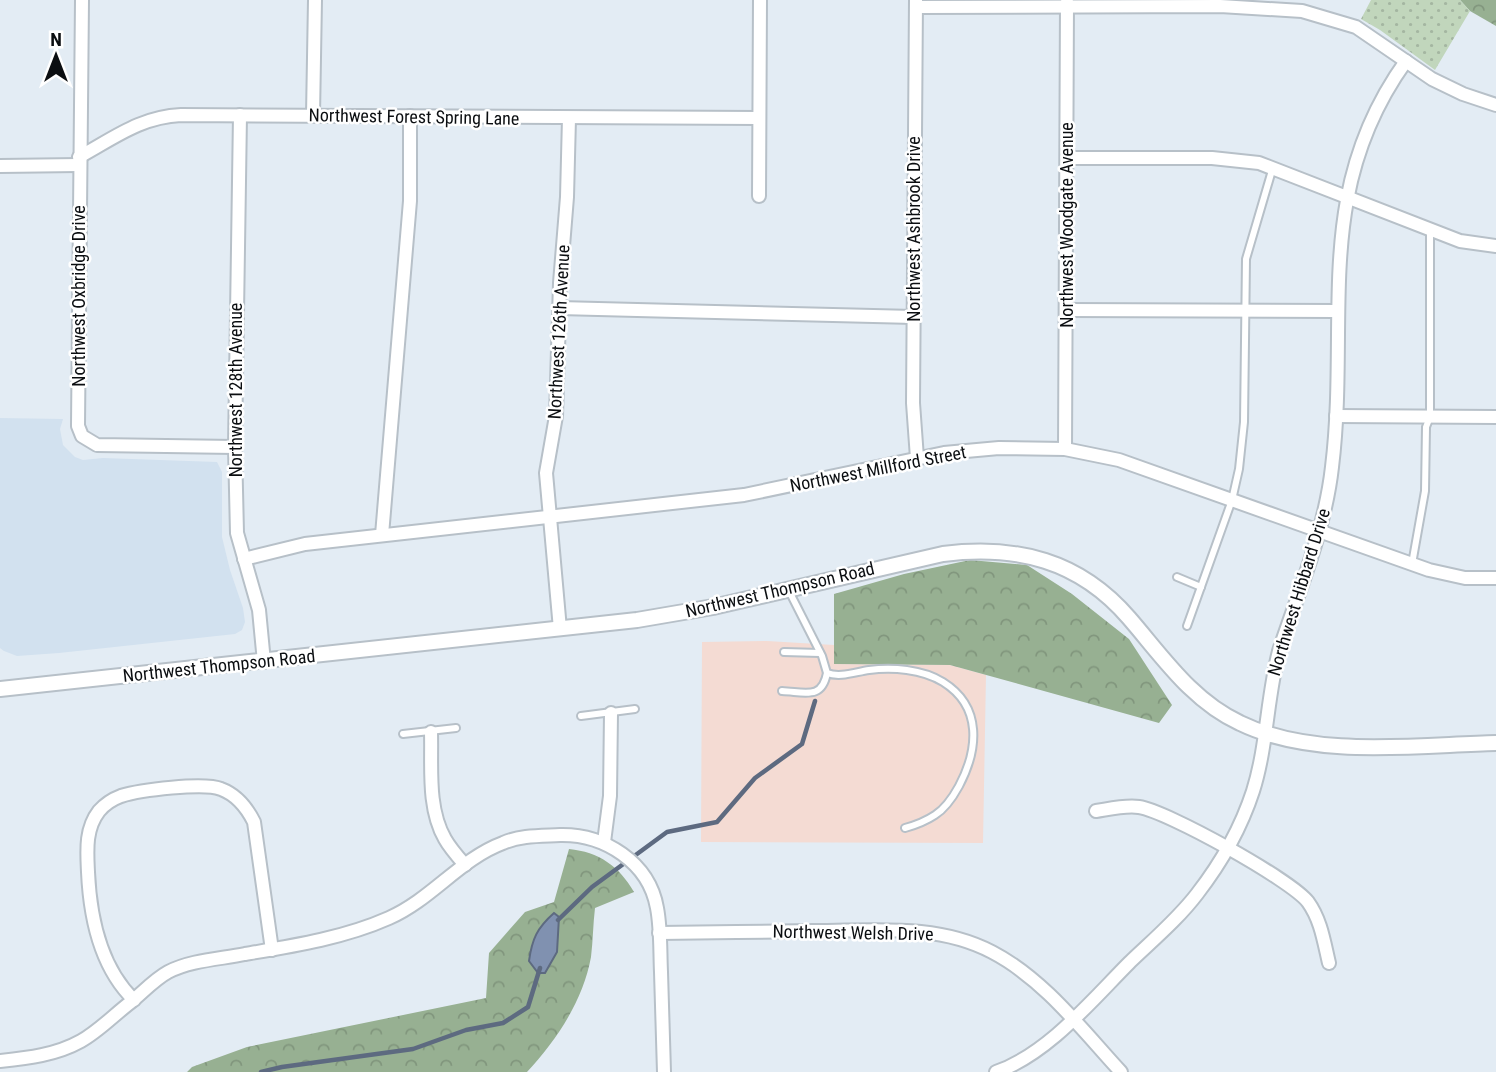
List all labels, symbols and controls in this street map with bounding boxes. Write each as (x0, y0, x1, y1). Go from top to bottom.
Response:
north arrow (21, 21, 91, 91)
text: N (50, 28, 62, 51)
street label: Northwest Forest Spring Lane (308, 104, 520, 129)
street label: Northwest Woodgate Avenue (1056, 122, 1077, 328)
street label: Northwest Ashbrook Drive (903, 136, 924, 322)
street label: Northwest Oxbridge Drive (68, 205, 89, 387)
street label: Northwest 126th Avenue (543, 244, 574, 420)
street label: Northwest 128th Avenue (225, 303, 246, 477)
street label: Northwest Millford Street (788, 441, 968, 496)
street label: Northwest Hibbard Drive (1263, 506, 1334, 678)
street label: Northwest Thompson Road (683, 558, 876, 621)
street label: Northwest Thompson Road (122, 645, 316, 686)
street label: Northwest Welsh Drive (772, 921, 934, 944)

